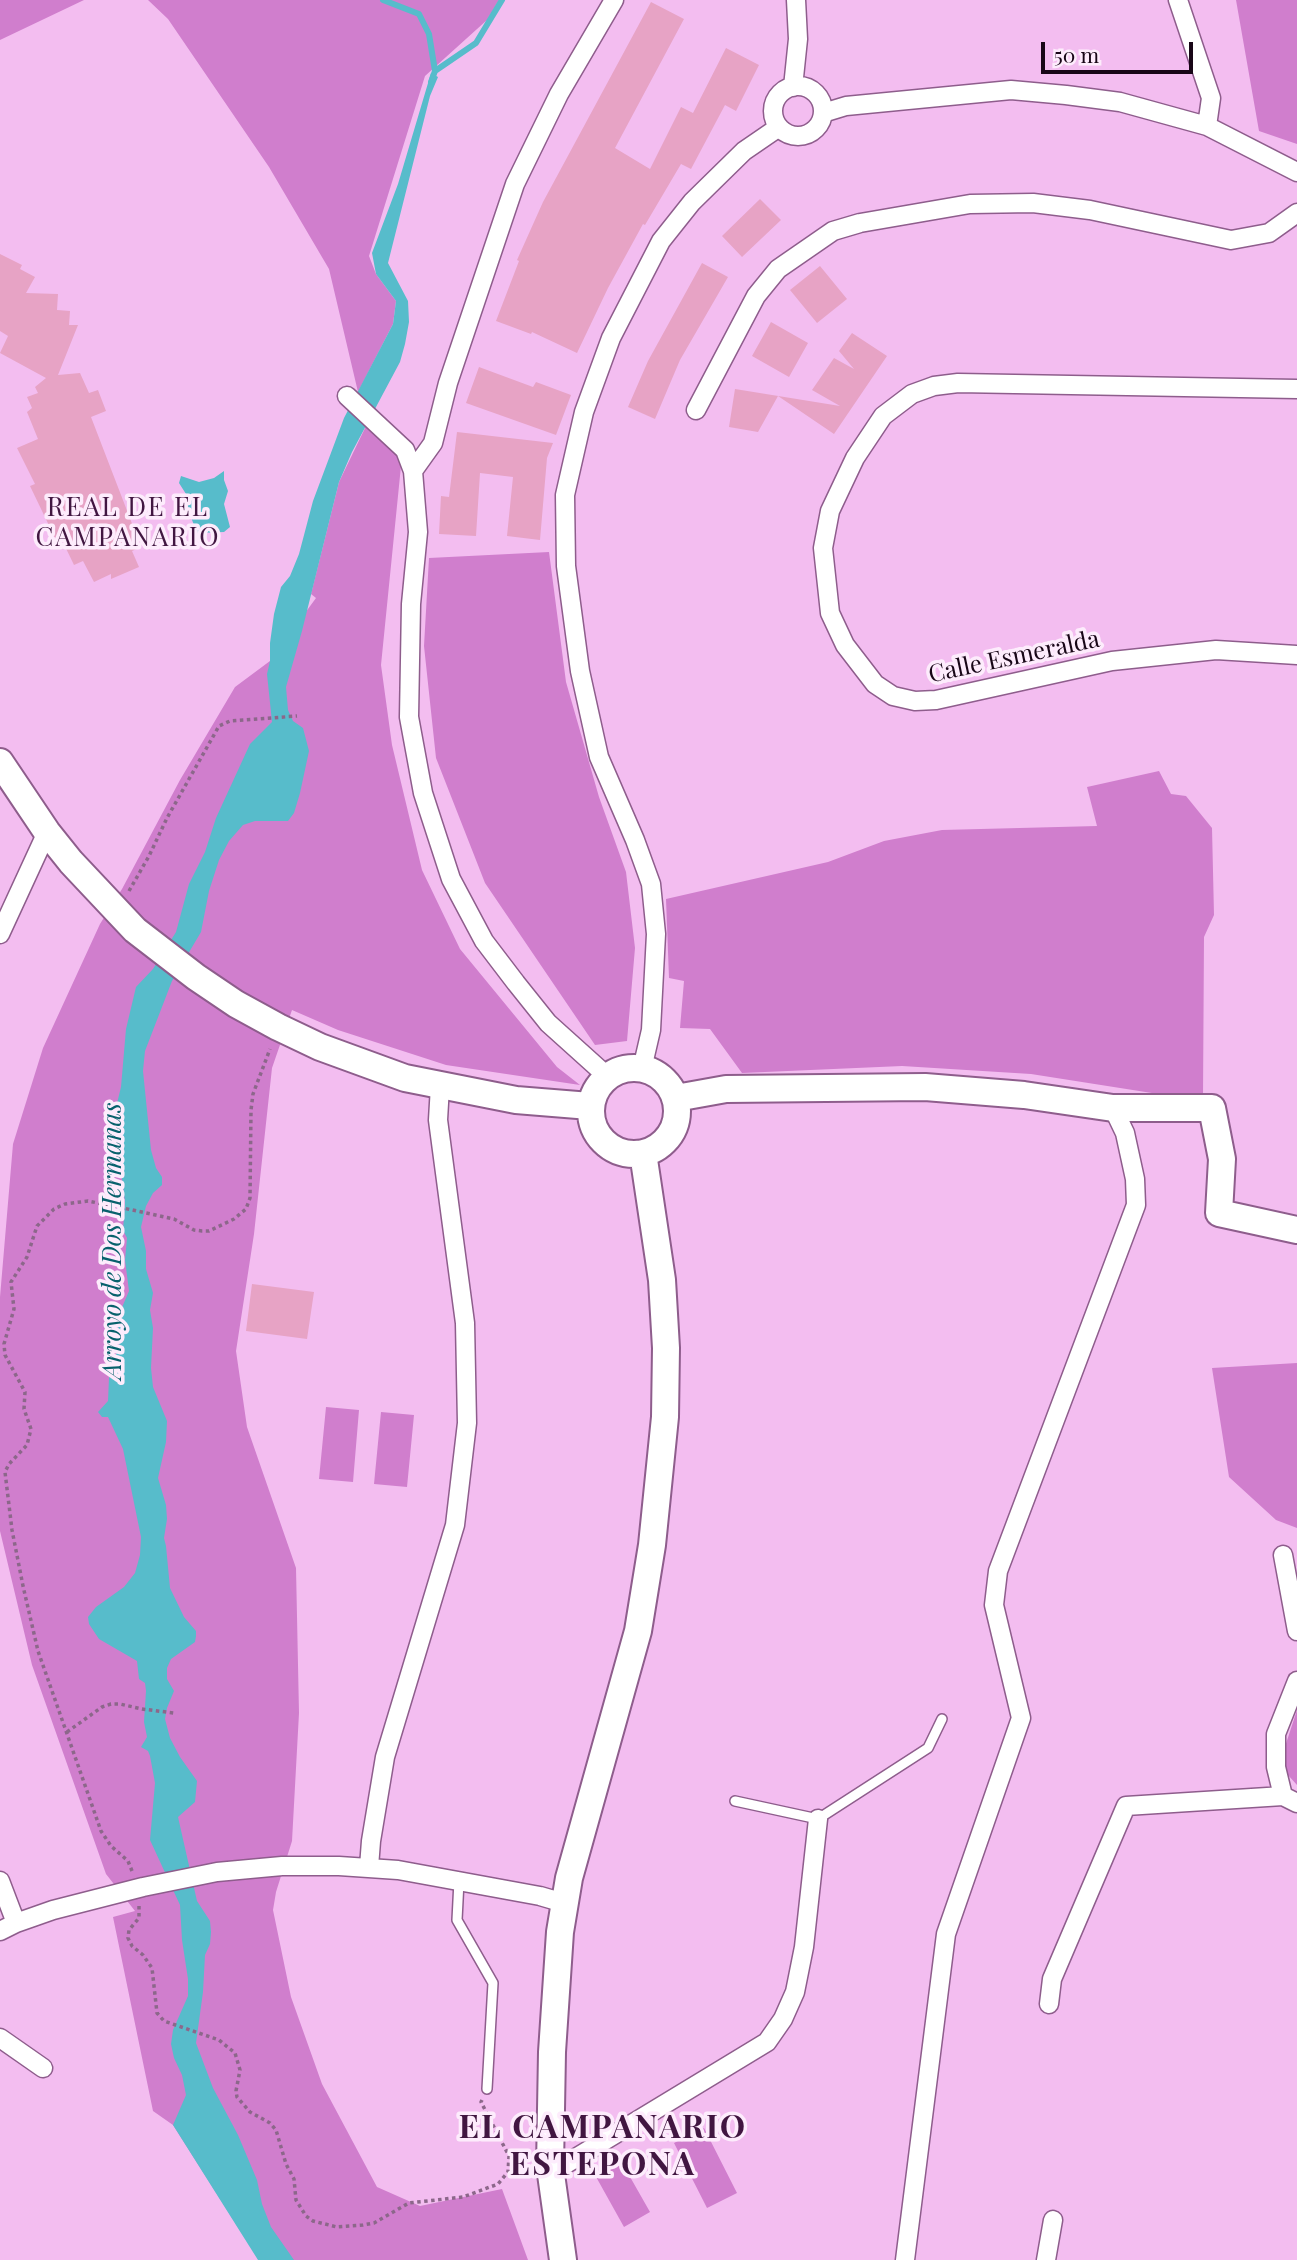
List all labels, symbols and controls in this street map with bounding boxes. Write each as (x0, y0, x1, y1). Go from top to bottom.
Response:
scale bar (1045, 28, 1197, 72)
text: 50 m (1054, 40, 1099, 68)
district label: REAL DE EL CAMPANARIO (37, 492, 219, 554)
street label: Calle Esmeralda (926, 625, 1102, 689)
water label: Arroyo de Dos Hermanas (97, 1103, 129, 1379)
district label: EL CAMPANARIO ESTEPONA (460, 2109, 746, 2184)

